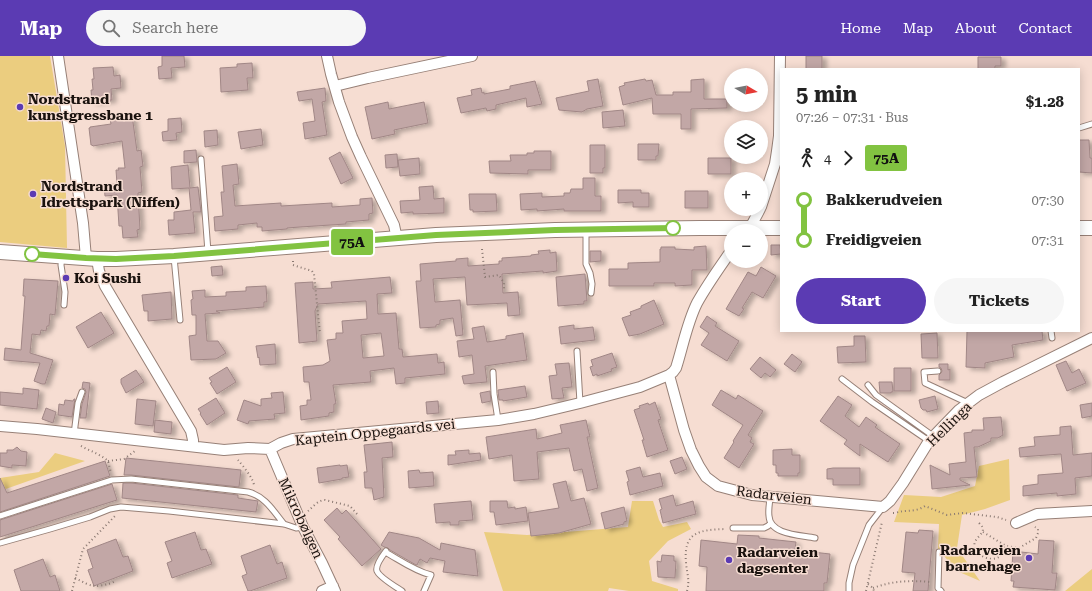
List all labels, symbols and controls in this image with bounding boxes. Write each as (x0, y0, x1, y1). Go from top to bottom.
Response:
search box (86, 10, 366, 46)
text: Map (20, 17, 62, 40)
icon: search (100, 17, 122, 39)
text: Search here (132, 19, 218, 37)
text: Home (840, 20, 881, 36)
text: Map (903, 20, 933, 36)
text: About (955, 20, 997, 36)
text: Contact (1019, 20, 1072, 36)
north arrow (724, 68, 768, 112)
map controls (724, 68, 768, 268)
text: 5 min (796, 82, 857, 107)
place label: Nordstrand kunstgressbane 1 (28, 91, 153, 123)
text: $1.28 (1026, 93, 1064, 111)
marker: Nordstrand kunstgressbane 1 (15, 102, 25, 112)
text: 07:26 – 07:31 · Bus (796, 110, 908, 125)
button: layers (724, 120, 768, 164)
icon: walk (796, 147, 818, 169)
icon: forward (837, 147, 859, 169)
text: 75A (873, 150, 899, 166)
text: 4 (824, 151, 831, 166)
button: + (724, 172, 768, 216)
place label: Nordstrand Idrettspark (Niffen) (41, 178, 180, 210)
marker: Nordstrand Idrettspark (Niffen) (28, 189, 38, 199)
text: Bakkerudveien (826, 191, 942, 209)
text: 07:30 (1032, 193, 1064, 208)
unlabelled marker (665, 220, 681, 236)
button: − (724, 224, 768, 268)
line badge: 75A (329, 229, 375, 255)
text: Freidigveien (826, 231, 922, 249)
text: 07:31 (1032, 233, 1064, 248)
text: 75A (339, 234, 365, 250)
unlabelled marker (24, 246, 40, 262)
place label: Koi Sushi (74, 270, 142, 286)
marker: Koi Sushi (61, 273, 71, 283)
button: Start (796, 278, 926, 324)
button: Tickets (934, 278, 1064, 324)
street label: Hellinga (923, 398, 975, 450)
street label: Kaptein Oppegaards vei (294, 416, 456, 448)
street label: Mikrobølgen (275, 475, 327, 561)
street label: Radarveien (735, 482, 813, 508)
place label: Radarveien barnehage (940, 542, 1022, 574)
place label: Radarveien dagsenter (737, 544, 819, 576)
marker: Radarveien barnehage (1024, 553, 1034, 563)
marker: Radarveien dagsenter (724, 555, 734, 565)

